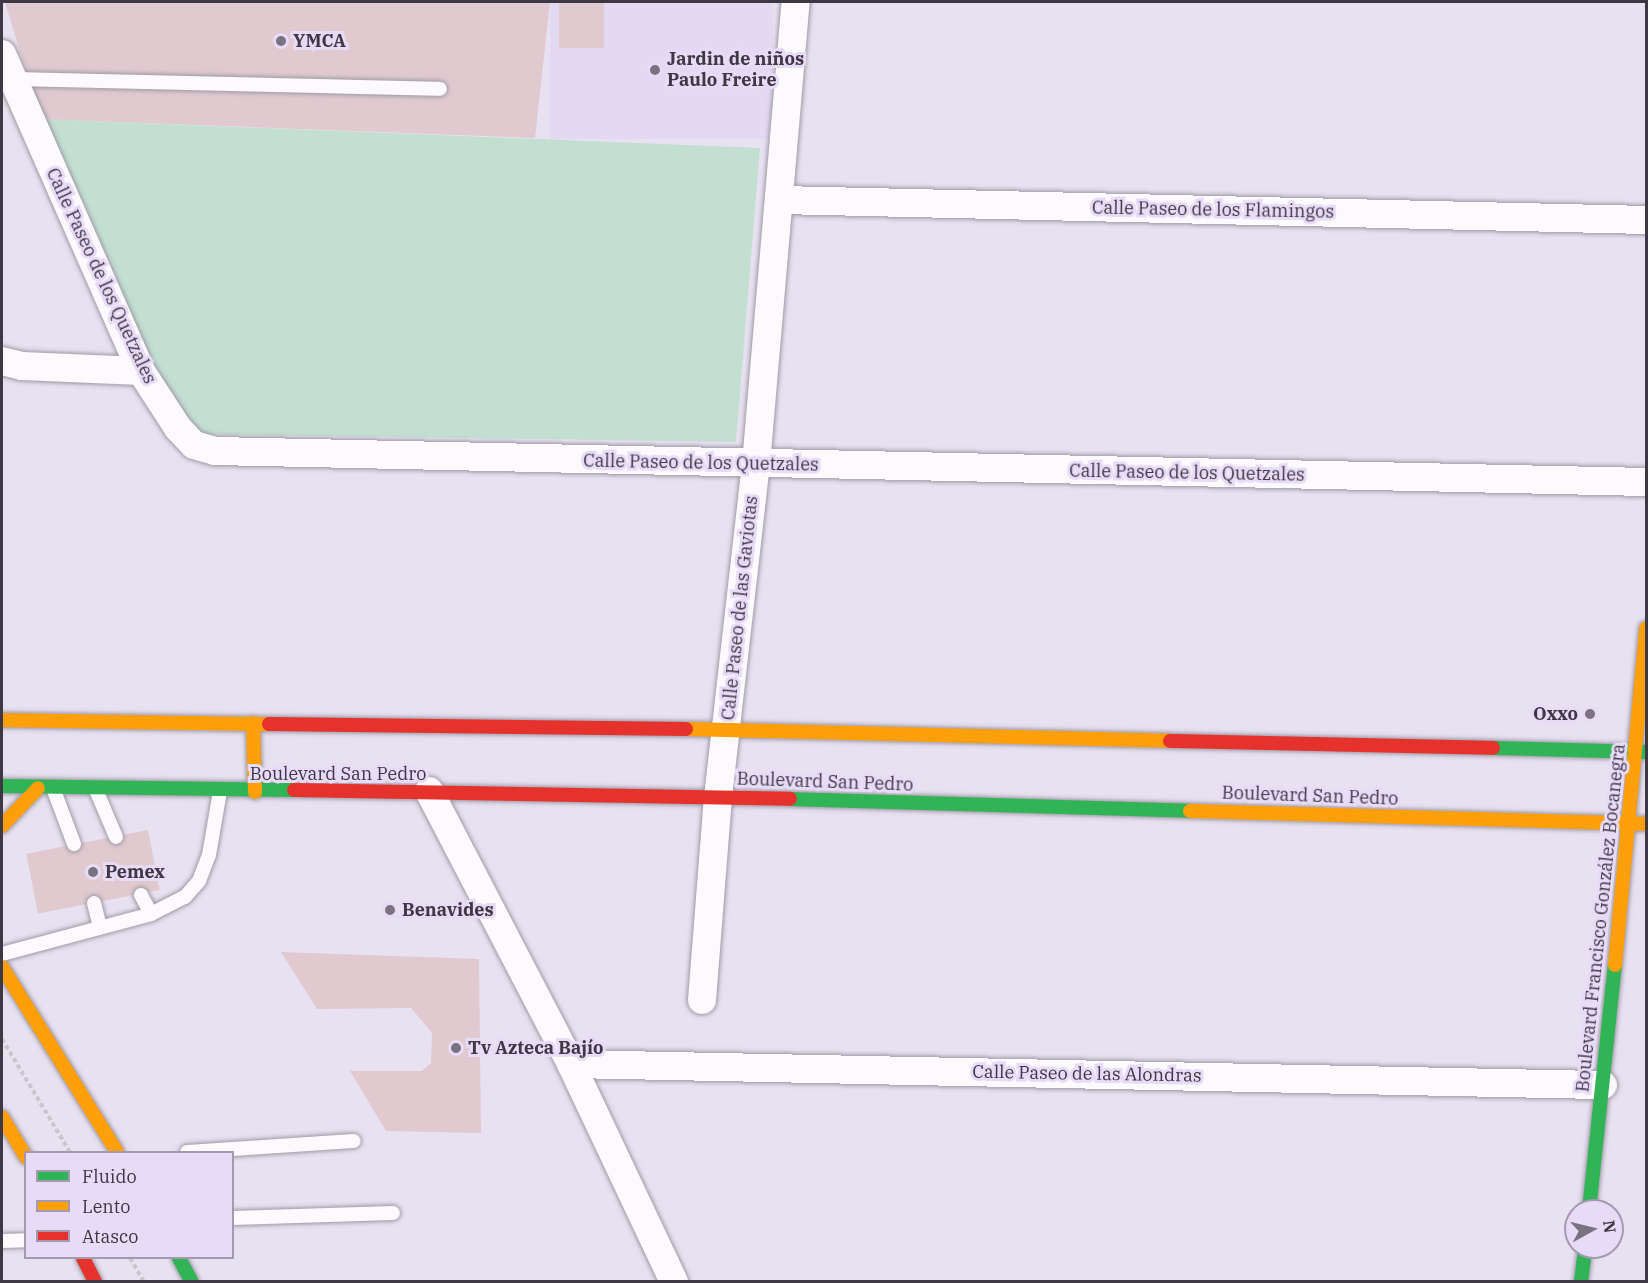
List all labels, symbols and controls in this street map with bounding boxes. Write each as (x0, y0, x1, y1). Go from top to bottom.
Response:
place label: YMCA (293, 30, 346, 52)
marker: YMCA (274, 34, 288, 48)
place label: Jardin de niños Paulo Freire (667, 49, 804, 92)
marker: Jardin de niños Paulo Freire (648, 63, 662, 77)
street label: Calle Paseo de los Quetzales (41, 165, 161, 387)
street label: Calle Paseo de los Flamingos (1092, 197, 1334, 223)
street label: Calle Paseo de los Quetzales (583, 450, 819, 476)
street label: Calle Paseo de los Quetzales (1069, 460, 1305, 486)
street label: Calle Paseo de las Gaviotas (717, 495, 763, 721)
place label: Oxxo (1533, 703, 1578, 725)
marker: Oxxo (1583, 707, 1597, 721)
street label: Boulevard Francisco González Bocanegra (1572, 743, 1630, 1093)
street label: Boulevard San Pedro (250, 763, 426, 785)
street label: Boulevard San Pedro (736, 768, 914, 796)
street label: Boulevard San Pedro (1221, 782, 1399, 810)
place label: Pemex (105, 861, 165, 883)
marker: Pemex (86, 865, 100, 879)
place label: Benavides (402, 899, 494, 921)
marker: Benavides (383, 903, 397, 917)
place label: Tv Azteca Bajío (468, 1037, 604, 1059)
marker: Tv Azteca Bajío (449, 1041, 463, 1055)
street label: Calle Paseo de las Alondras (972, 1061, 1202, 1087)
legend (24, 1151, 234, 1259)
text: Fluido (82, 1165, 137, 1188)
text: Lento (82, 1195, 130, 1218)
north arrow (1564, 1199, 1624, 1259)
text: N (1599, 1219, 1621, 1234)
text: Atasco (82, 1225, 138, 1248)

